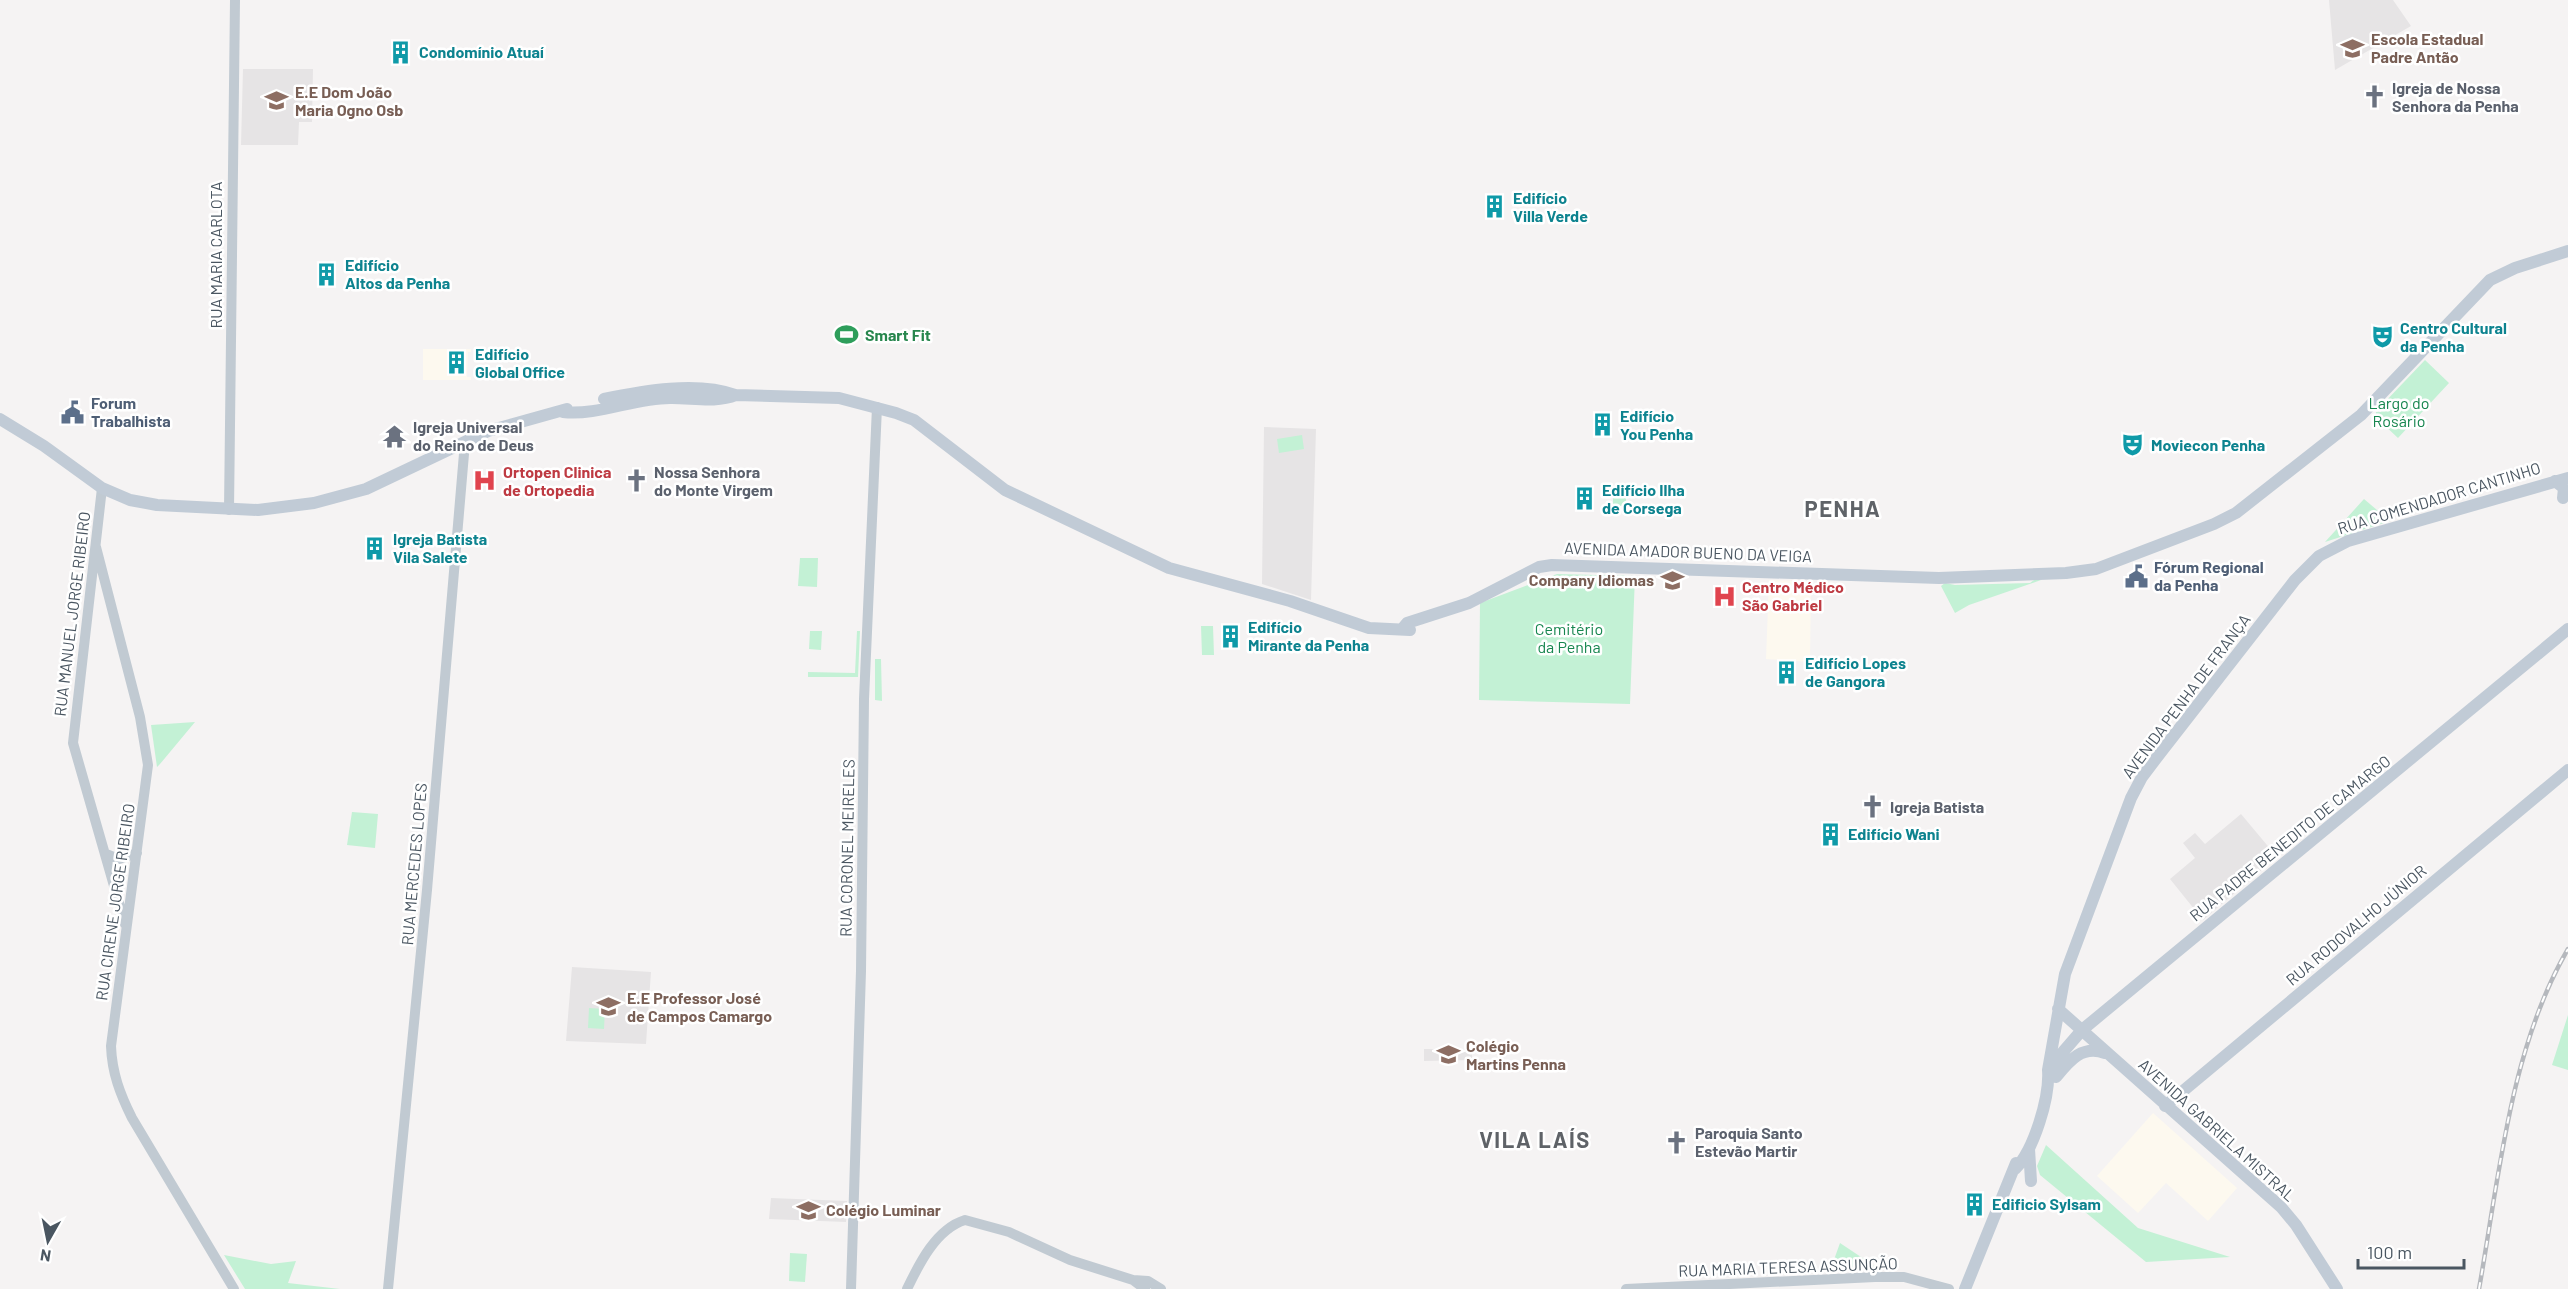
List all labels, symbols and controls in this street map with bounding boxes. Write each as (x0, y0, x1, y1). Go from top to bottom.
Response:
place label: Escola Estadual Padre Antão (2371, 29, 2483, 66)
school or university icon: Escola Estadual Padre Antão (2340, 35, 2366, 61)
building icon: Condomínio Atuaí (388, 39, 414, 65)
place label: Condomínio Atuaí (419, 42, 544, 61)
place label: Igreja de Nossa Senhora da Penha (2392, 78, 2519, 115)
place label: E.E Dom João Maria Ogno Osb (295, 82, 403, 119)
church icon: Igreja de Nossa Senhora da Penha (2361, 84, 2387, 110)
school or university icon: E.E Dom João Maria Ogno Osb (264, 88, 290, 114)
street label: RUA MARIA CARLOTA (206, 181, 225, 328)
place label: Edifício Villa Verde (1513, 188, 1588, 225)
building icon: Edifício Villa Verde (1482, 194, 1508, 220)
place label: Edifício Altos da Penha (345, 255, 450, 292)
building icon: Edifício Altos da Penha (314, 261, 340, 287)
place label: Centro Cultural da Penha (2400, 318, 2507, 355)
sports icon: Smart Fit (834, 322, 860, 348)
theatre icon: Centro Cultural da Penha (2369, 324, 2395, 350)
place label: Smart Fit (865, 325, 931, 344)
place label: Edifício Global Office (475, 344, 565, 381)
building icon: Edifício Global Office (444, 350, 470, 376)
place label: Forum Trabalhista (91, 393, 171, 430)
park label: Largo do Rosário (2369, 393, 2429, 430)
public building icon: Forum Trabalhista (60, 399, 86, 425)
place label: Edifício You Penha (1620, 406, 1693, 443)
building icon: Edifício You Penha (1589, 412, 1615, 438)
place label: Igreja Universal do Reino de Deus (413, 417, 534, 454)
temple icon: Igreja Universal do Reino de Deus (382, 423, 408, 449)
theatre icon: Moviecon Penha (2120, 432, 2146, 458)
place label: Moviecon Penha (2151, 435, 2265, 454)
street label: RUA COMENDADOR CANTINHO (2335, 458, 2543, 537)
place label: Ortopen Clinica de Ortopedia (503, 462, 611, 499)
place label: Nossa Senhora do Monte Virgem (654, 462, 773, 499)
hospital icon: Ortopen Clinica de Ortopedia (472, 468, 498, 494)
church icon: Nossa Senhora do Monte Virgem (623, 468, 649, 494)
place label: Edifício Ilha de Corsega (1602, 480, 1685, 517)
building icon: Edifício Ilha de Corsega (1571, 486, 1597, 512)
district label: PENHA (1805, 495, 1881, 521)
street label: RUA MANUEL JORGE RIBEIRO (50, 510, 93, 717)
place label: Igreja Batista Vila Salete (393, 529, 487, 566)
building icon: Igreja Batista Vila Salete (362, 535, 388, 561)
street label: AVENIDA AMADOR BUENO DA VEIGA (1564, 538, 1813, 565)
place label: Fórum Regional da Penha (2154, 557, 2264, 594)
public building icon: Fórum Regional da Penha (2123, 563, 2149, 589)
school or university icon: Company Idiomas (1659, 567, 1685, 593)
place label: Company Idiomas (1529, 570, 1654, 589)
place label: Centro Médico São Gabriel (1742, 577, 1844, 614)
hospital icon: Centro Médico São Gabriel (1711, 583, 1737, 609)
street label: AVENIDA PENHA DE FRANÇA (2118, 610, 2254, 782)
place label: Edifício Mirante da Penha (1248, 617, 1369, 654)
park label: Cemitério da Penha (1535, 619, 1603, 656)
building icon: Edifício Mirante da Penha (1217, 623, 1243, 649)
place label: Edifício Lopes de Gangora (1805, 653, 1906, 690)
building icon: Edifício Lopes de Gangora (1774, 659, 1800, 685)
street label: RUA PADRE BENEDITO DE CAMARGO (2186, 751, 2394, 925)
street label: RUA CORONEL MEIRELES (835, 759, 858, 937)
street label: RUA MERCEDES LOPES (397, 782, 430, 946)
church icon: Igreja Batista (1859, 794, 1885, 820)
place label: Igreja Batista (1890, 797, 1984, 816)
street label: RUA CIRENE JORGE RIBEIRO (91, 802, 138, 1002)
building icon: Edifício Wani (1817, 821, 1843, 847)
place label: Edifício Wani (1848, 824, 1940, 843)
street label: RUA RODOVALHO JÚNIOR (2282, 860, 2430, 989)
place label: E.E Professor José de Campos Camargo (627, 988, 772, 1025)
school or university icon: E.E Professor José de Campos Camargo (596, 994, 622, 1020)
place label: Colégio Martins Penna (1466, 1036, 1566, 1073)
school or university icon: Colégio Martins Penna (1435, 1042, 1461, 1068)
street label: AVENIDA GABRIELA MISTRAL (2135, 1054, 2299, 1205)
place label: Paroquia Santo Estevão Martir (1695, 1123, 1803, 1160)
district label: VILA LAÍS (1479, 1126, 1591, 1152)
church icon: Paroquia Santo Estevão Martir (1664, 1129, 1690, 1155)
building icon: Edificio Sylsam (1961, 1191, 1987, 1217)
place label: Edificio Sylsam (1992, 1194, 2101, 1213)
school or university icon: Colégio Luminar (795, 1197, 821, 1223)
place label: Colégio Luminar (826, 1200, 941, 1219)
north arrow (18, 1211, 78, 1271)
scale bar (2358, 1232, 2464, 1270)
text: 100 m (2367, 1241, 2412, 1263)
text: N (39, 1246, 52, 1267)
street label: RUA MARIA TERESA ASSUNÇÃO (1678, 1253, 1898, 1280)

